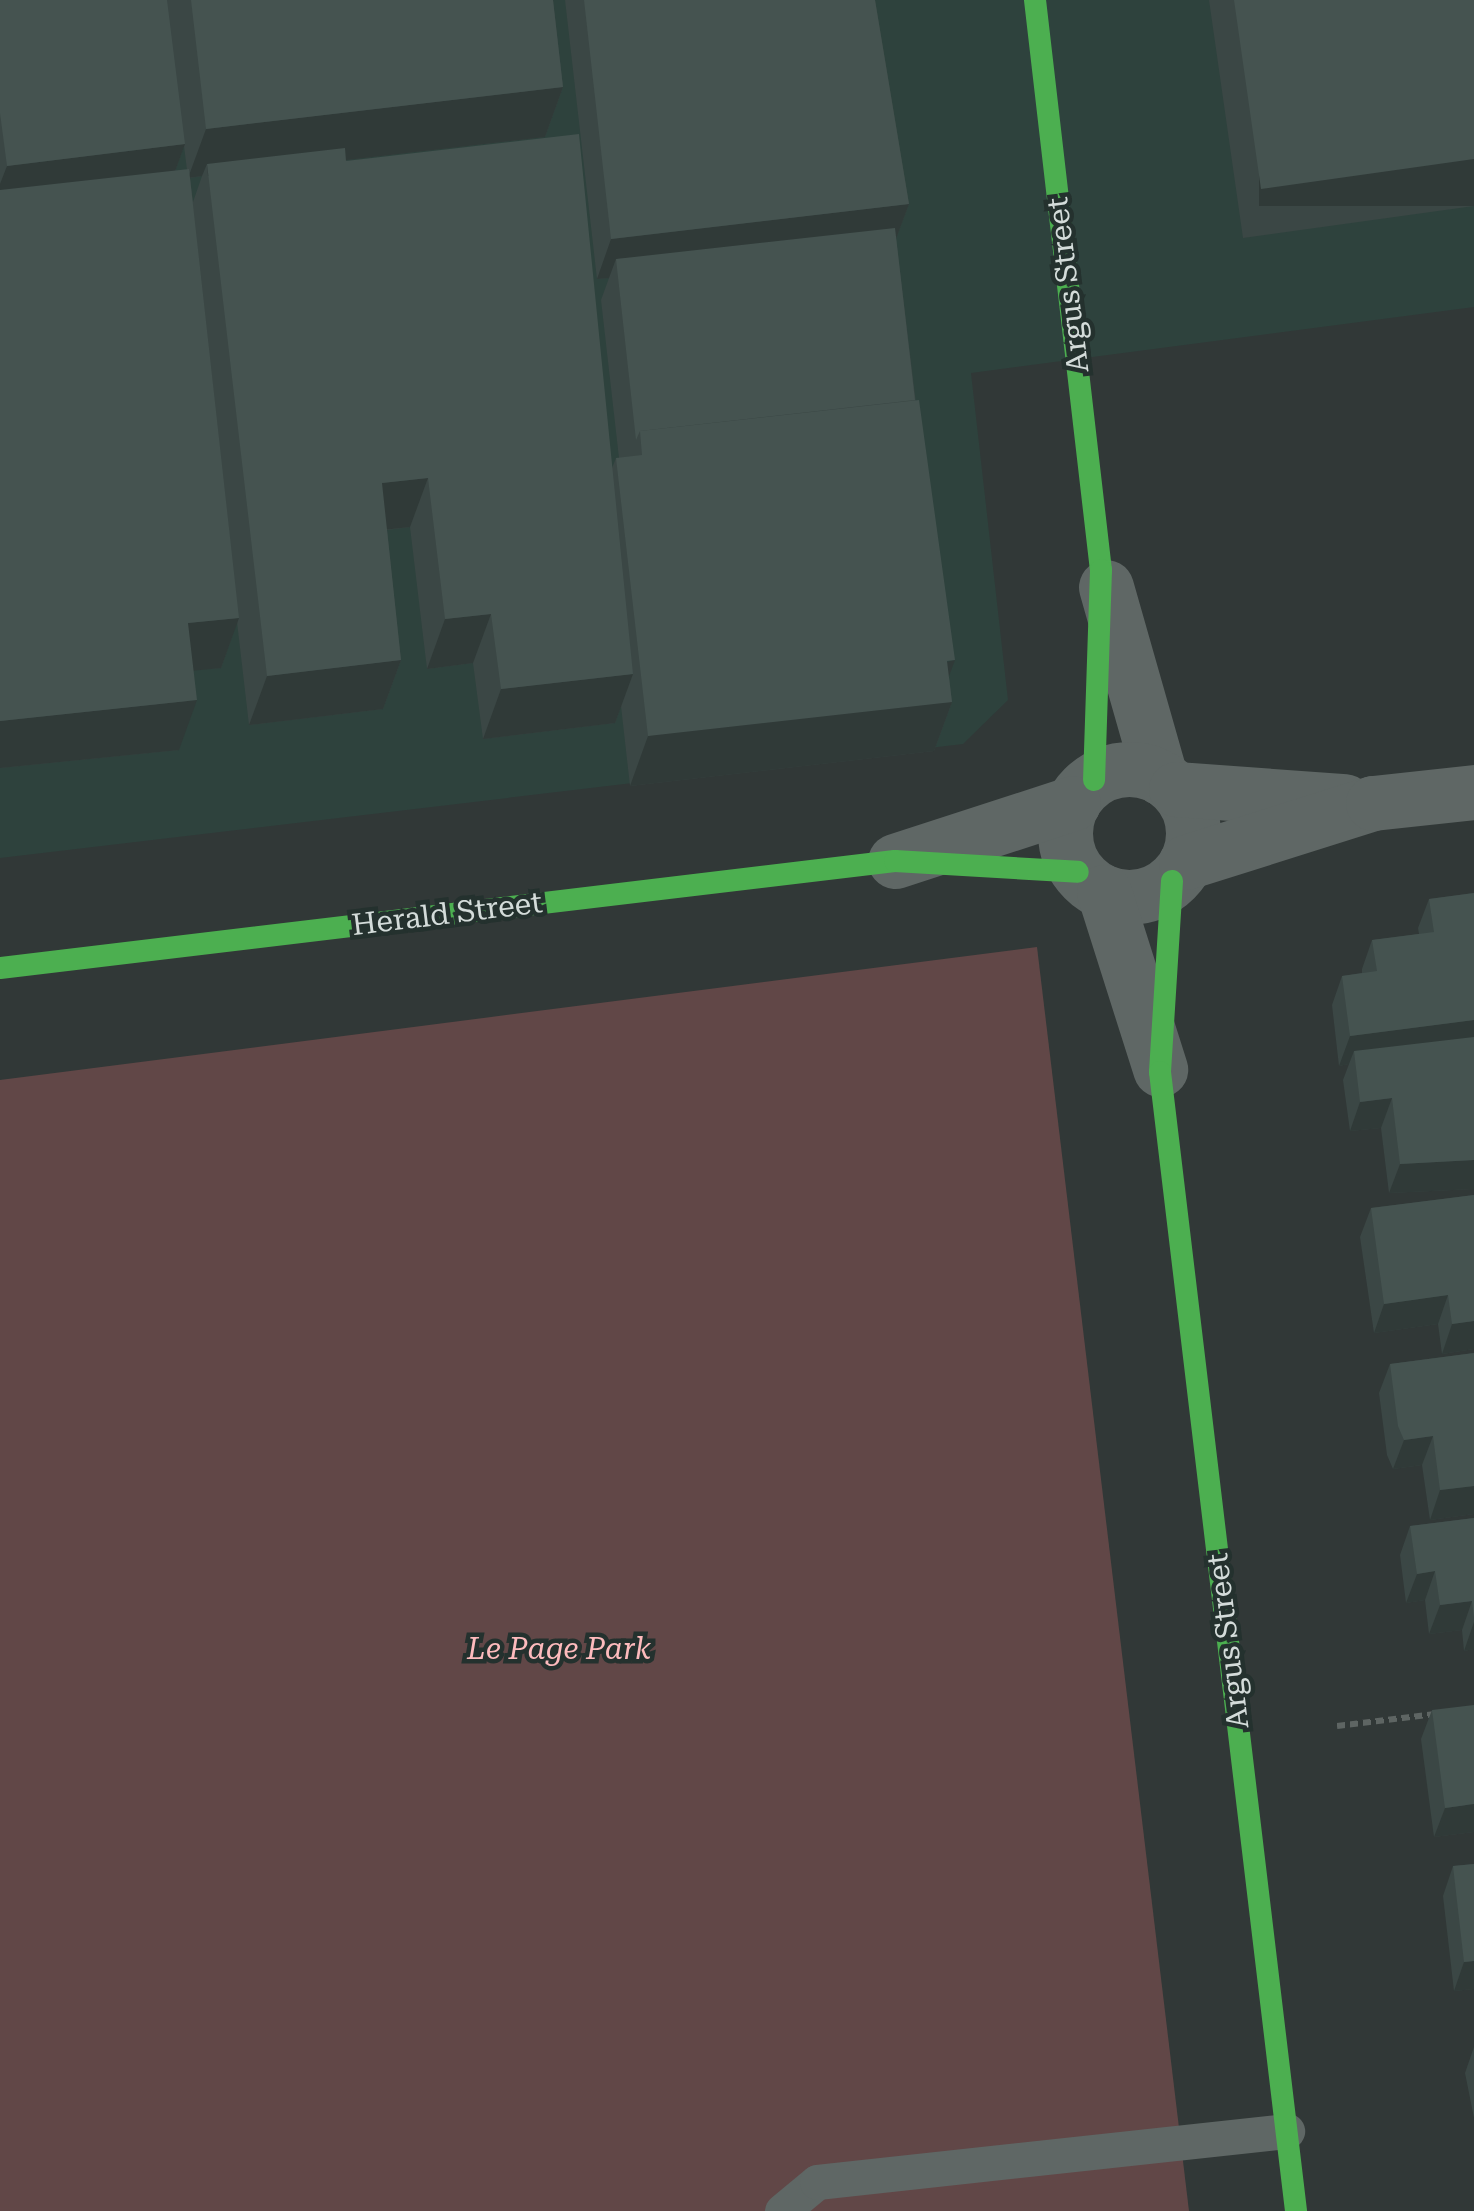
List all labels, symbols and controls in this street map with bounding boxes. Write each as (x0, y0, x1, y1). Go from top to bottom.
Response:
street label: Argus Street (1039, 195, 1097, 375)
street label: Herald Street (350, 884, 544, 944)
street label: Argus Street (1199, 1551, 1257, 1731)
park label: Le Page Park (467, 1631, 651, 1667)

